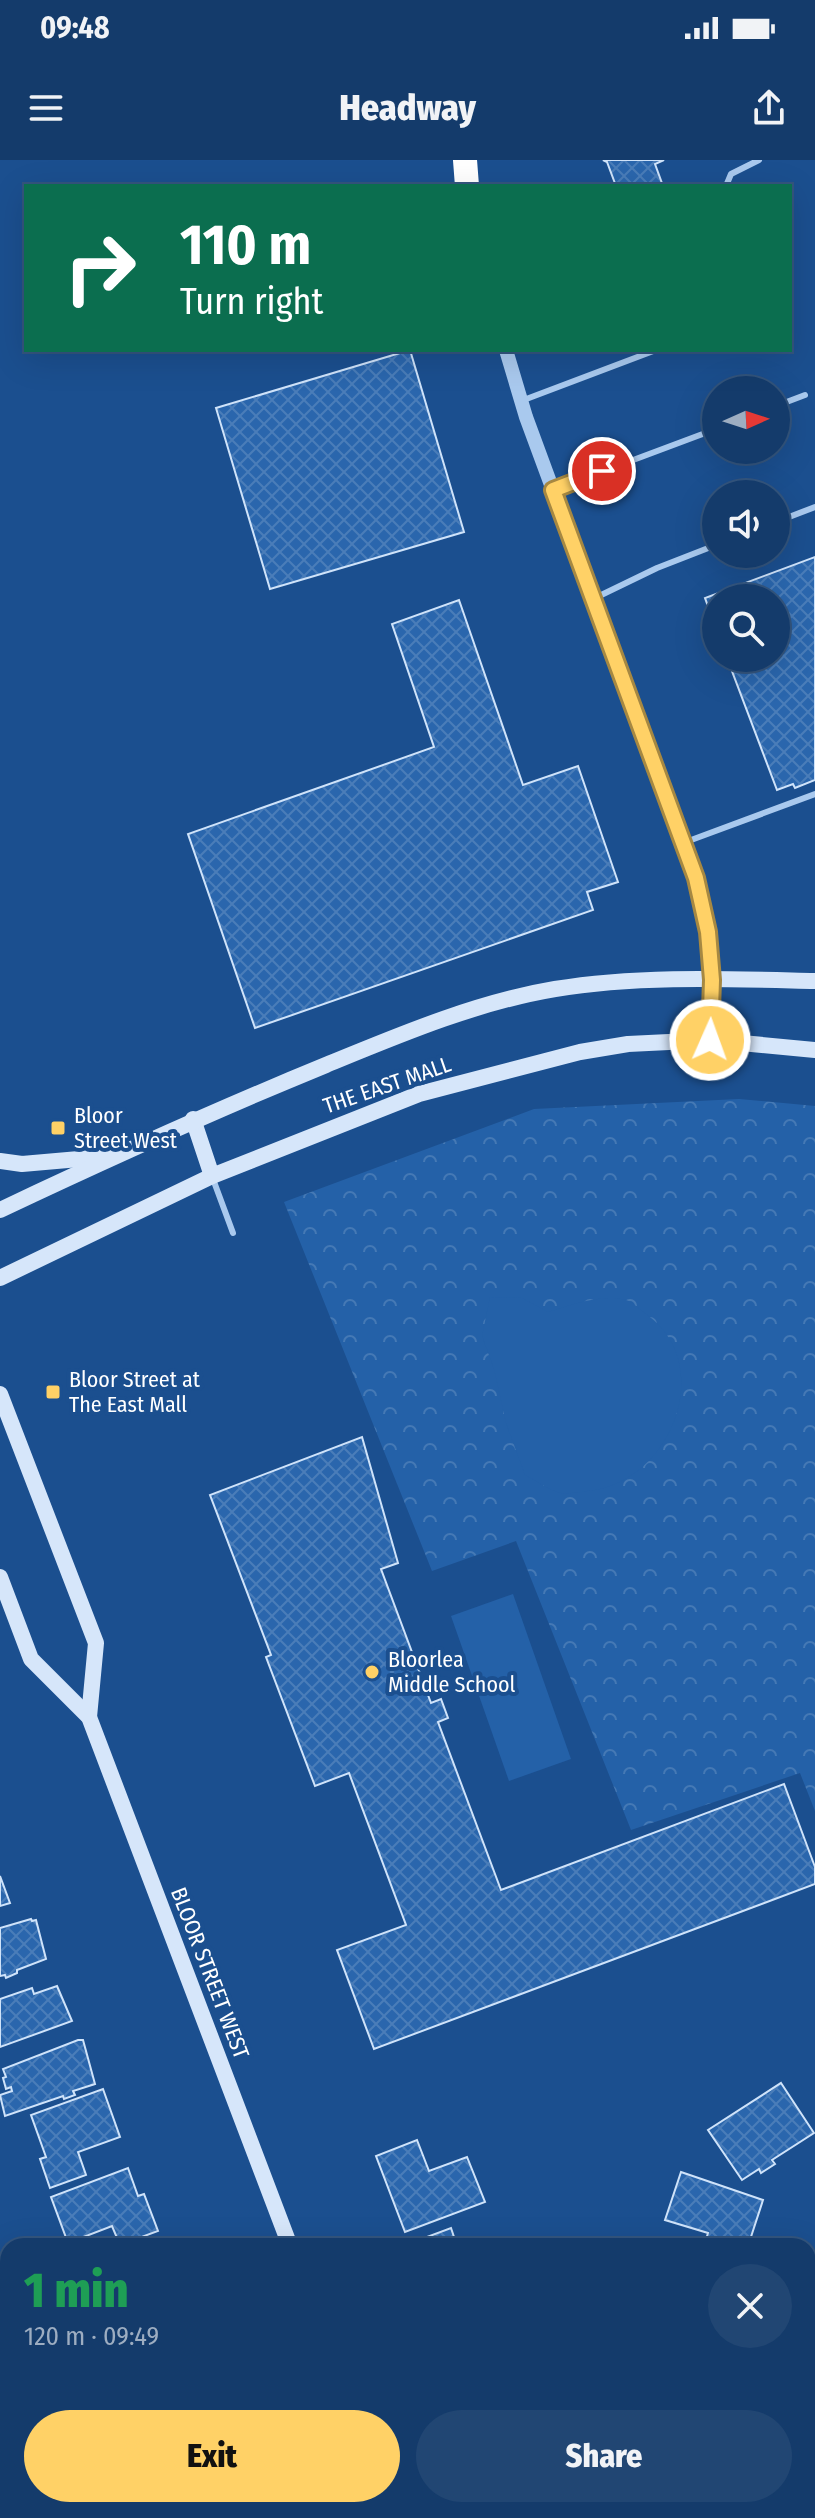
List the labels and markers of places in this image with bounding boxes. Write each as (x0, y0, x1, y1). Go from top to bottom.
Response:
pin (568, 437, 636, 505)
place label: Bloor Street West (74, 1102, 178, 1154)
marker: Bloor Street West (49, 1119, 67, 1137)
place label: Bloor Street at The East Mall (69, 1366, 201, 1418)
marker: Bloor Street at The East Mall (44, 1383, 62, 1401)
place label: Bloorlea Middle School (388, 1646, 516, 1698)
marker: Bloorlea Middle School (363, 1663, 381, 1681)

